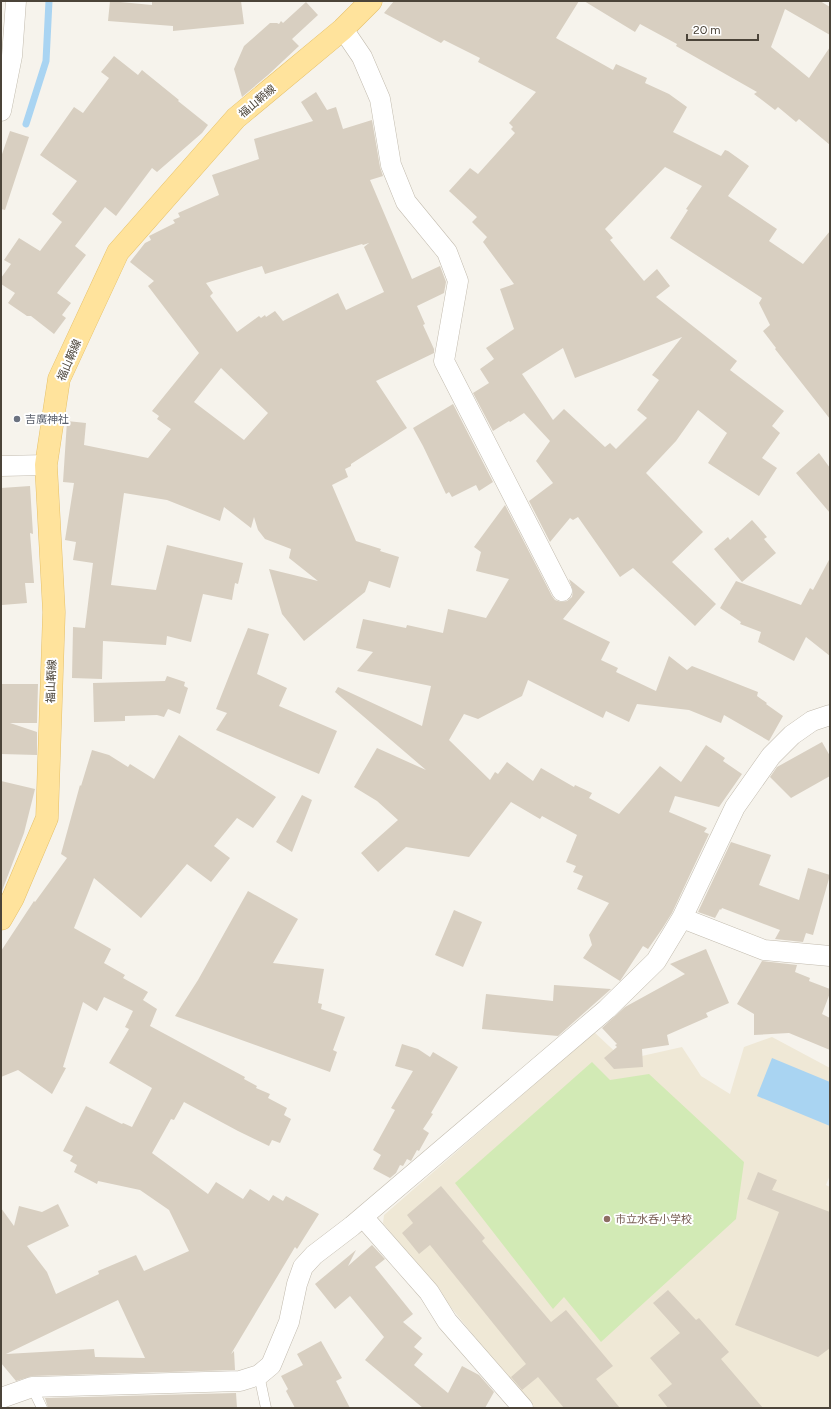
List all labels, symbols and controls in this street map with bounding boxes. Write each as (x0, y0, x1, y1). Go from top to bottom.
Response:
scale bar (687, 16, 758, 42)
text: 20 m (693, 23, 721, 37)
street label: 福山鞆線 (236, 82, 278, 121)
street label: 福山鞆線 (55, 337, 84, 383)
place label: 吉廣神社 (25, 413, 69, 426)
marker: 吉廣神社 (12, 414, 22, 424)
street label: 福山鞆線 (44, 659, 59, 703)
place label: 市立水呑小学校 (615, 1213, 692, 1226)
marker: 市立水呑小学校 (602, 1214, 612, 1224)

